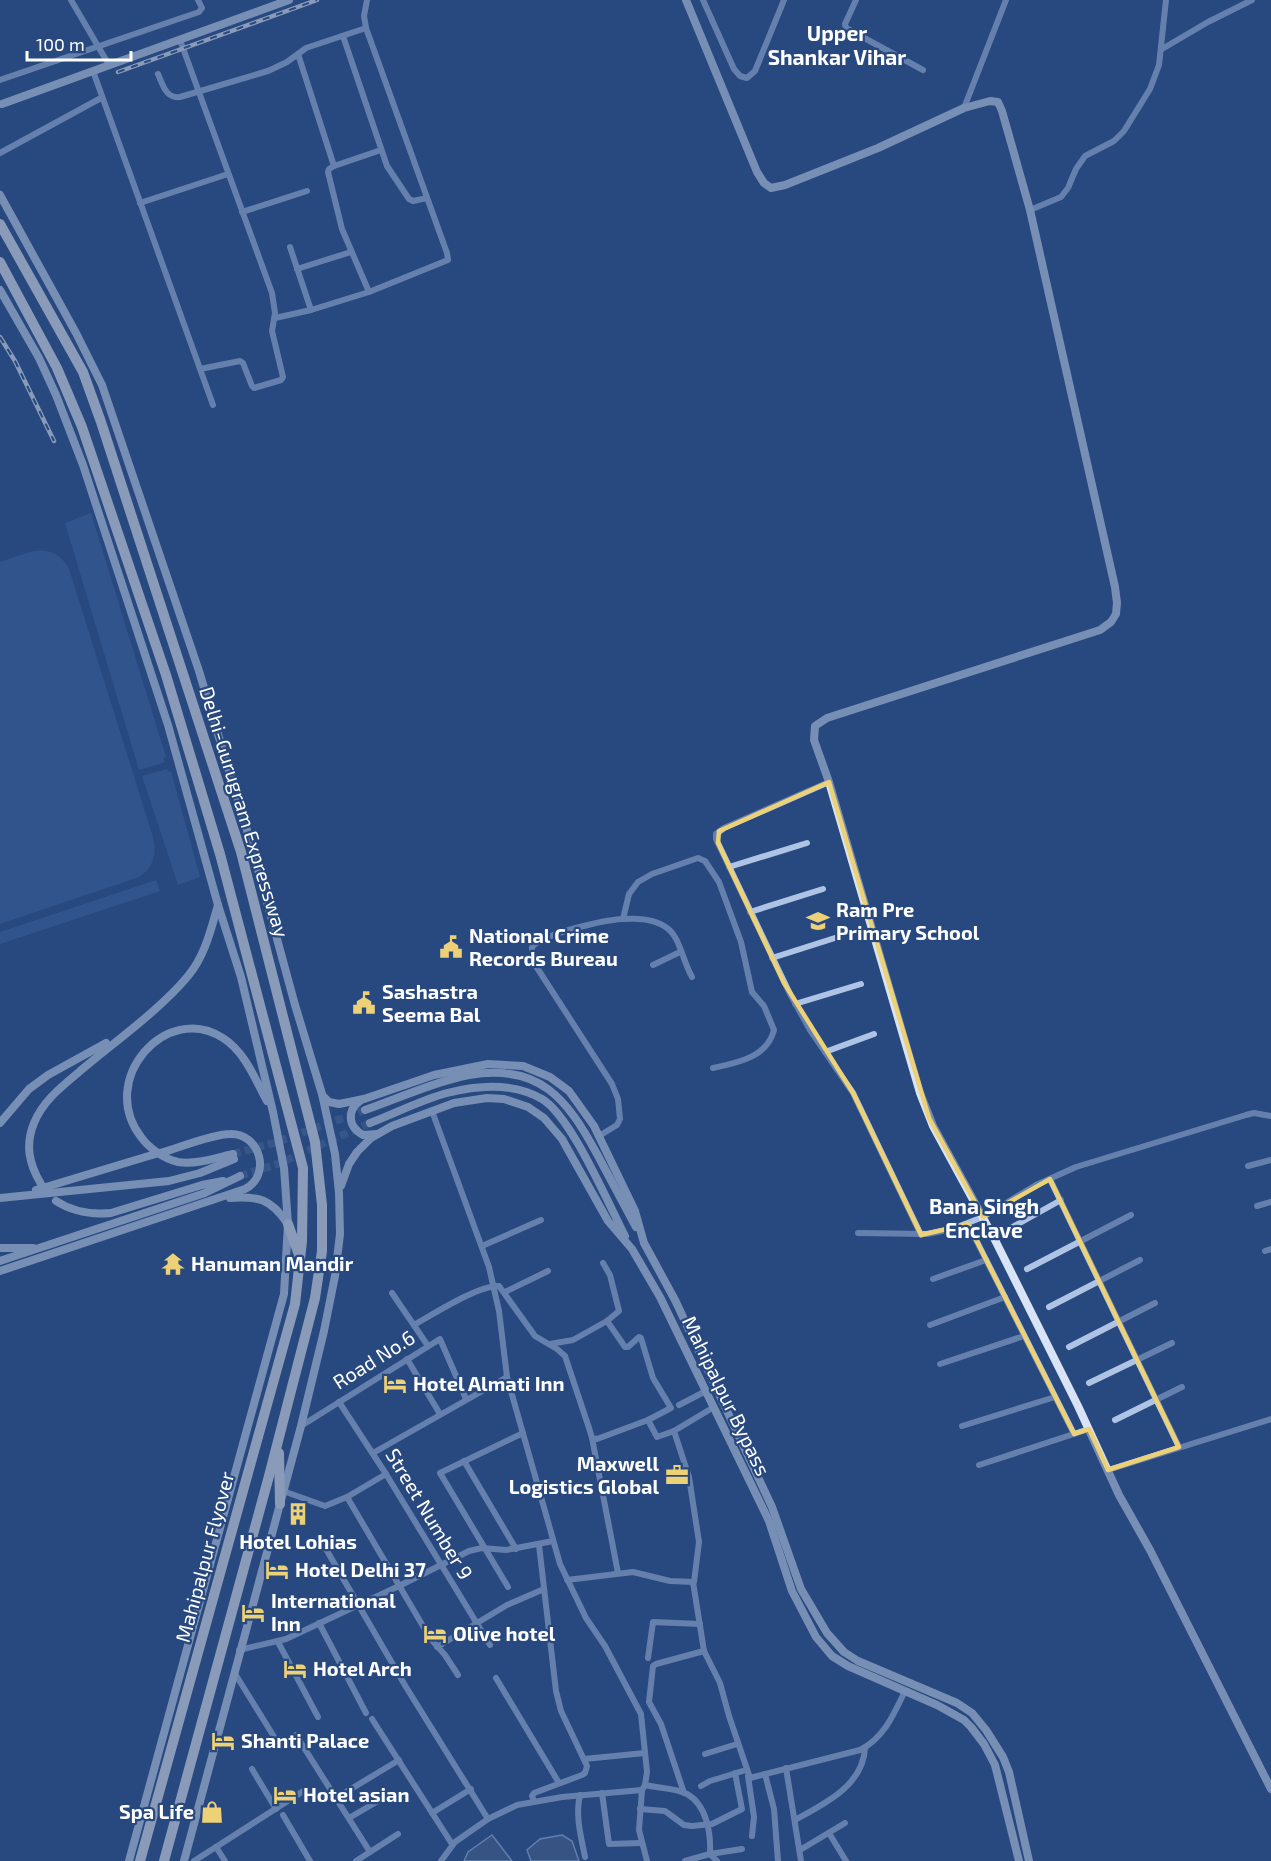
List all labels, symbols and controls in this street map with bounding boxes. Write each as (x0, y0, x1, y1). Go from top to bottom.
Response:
district label: Upper Shankar Vihar (768, 20, 906, 69)
scale bar (27, 24, 130, 62)
text: 100 m (36, 33, 85, 55)
street label: Delhi-Gurugram Expressway (195, 683, 295, 941)
place label: Ram Pre Primary School (836, 897, 980, 945)
school or university icon: Ram Pre Primary School (805, 908, 831, 934)
place label: National Crime Records Bureau (469, 923, 618, 970)
public building icon: National Crime Records Bureau (438, 934, 464, 960)
place label: Sashastra Seema Bal (382, 979, 481, 1026)
public building icon: Sashastra Seema Bal (351, 990, 377, 1016)
district label: Bana Singh Enclave (929, 1193, 1039, 1242)
temple icon: Hanuman Mandir (160, 1251, 186, 1277)
place label: Hanuman Mandir (191, 1251, 354, 1275)
street label: Mahipalpur Bypass (678, 1312, 776, 1479)
street label: Road No.6 (328, 1325, 419, 1394)
hotel icon: Hotel Almati Inn (382, 1371, 408, 1397)
place label: Hotel Almati Inn (413, 1371, 565, 1395)
street label: Street Number 9 (381, 1444, 478, 1583)
place label: Maxwell Logistics Global (509, 1451, 659, 1498)
office icon: Maxwell Logistics Global (664, 1462, 690, 1488)
street label: Mahipalpur Flyover (170, 1469, 238, 1645)
building icon: Hotel Lohias (285, 1501, 311, 1527)
place label: Hotel Lohias (239, 1529, 357, 1553)
hotel icon: Hotel Delhi 37 (264, 1557, 290, 1583)
place label: Hotel Delhi 37 (295, 1557, 426, 1581)
place label: International Inn (271, 1588, 396, 1635)
hotel icon: International Inn (240, 1600, 266, 1626)
hotel icon: Olive hotel (422, 1621, 448, 1647)
place label: Olive hotel (453, 1621, 556, 1645)
hotel icon: Hotel Arch (282, 1656, 308, 1682)
place label: Hotel Arch (313, 1656, 412, 1680)
hotel icon: Shanti Palace (210, 1728, 236, 1754)
place label: Shanti Palace (241, 1728, 369, 1752)
hotel icon: Hotel asian (272, 1782, 298, 1808)
place label: Hotel asian (303, 1782, 409, 1806)
place label: Spa Life (119, 1799, 194, 1823)
shop icon: Spa Life (199, 1799, 225, 1825)

